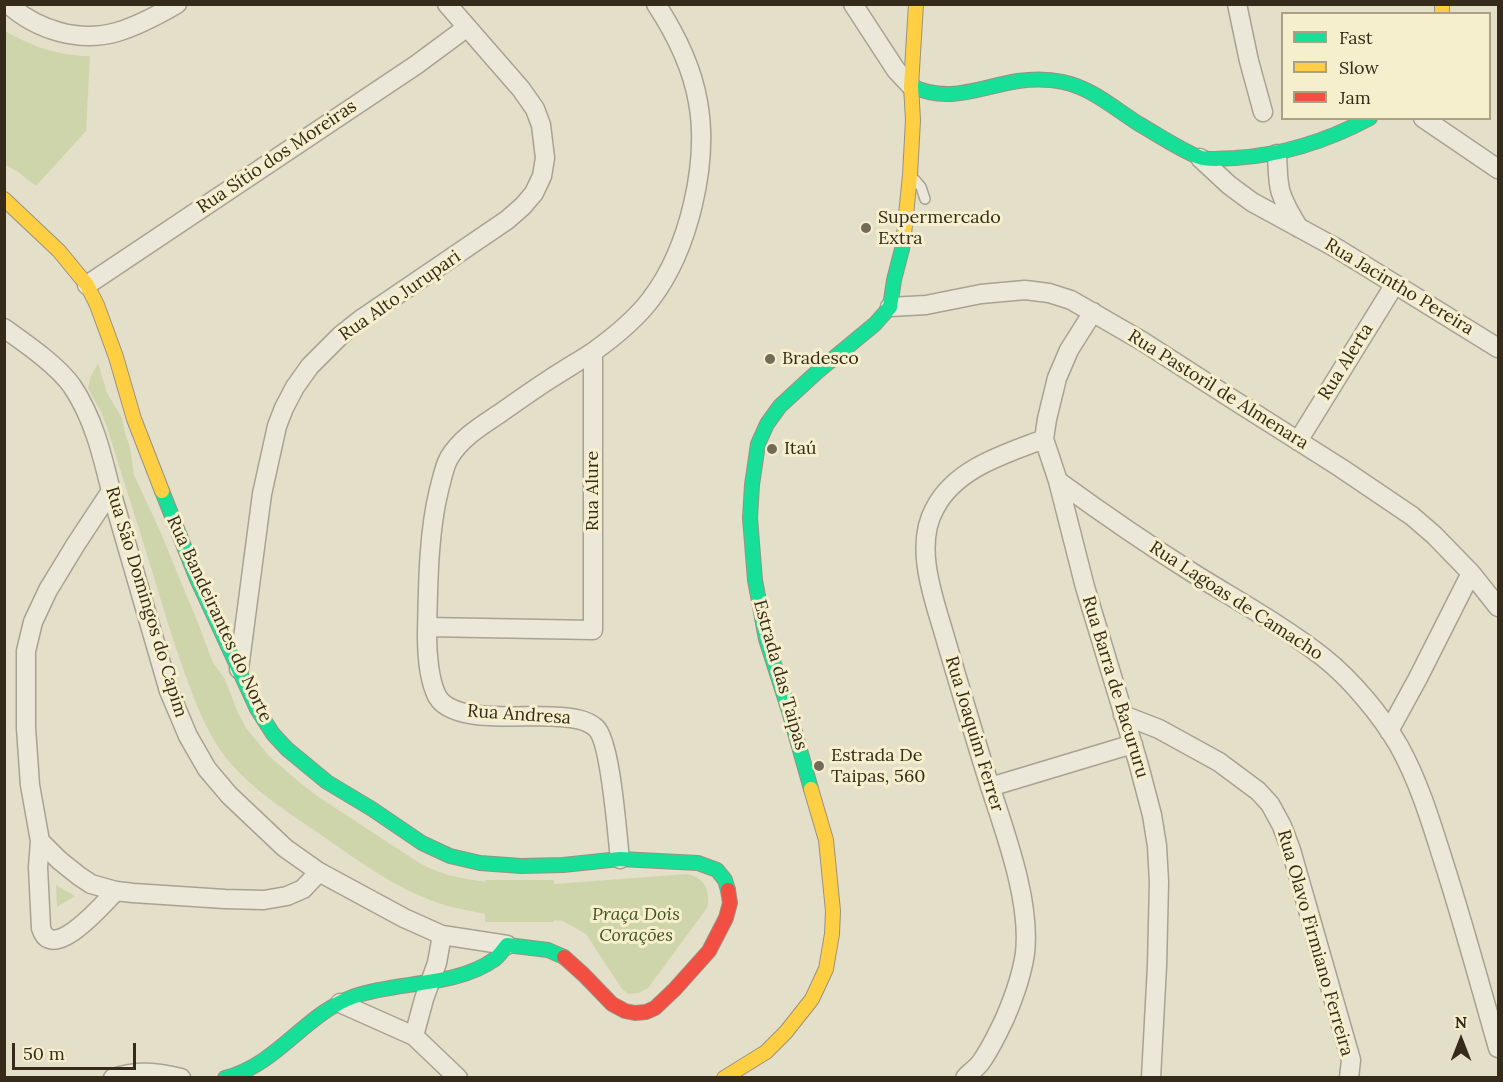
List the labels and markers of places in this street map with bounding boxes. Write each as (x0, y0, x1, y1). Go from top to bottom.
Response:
place label: Supermercado Extra (878, 207, 1001, 250)
marker: Supermercado Extra (859, 221, 873, 235)
place label: Bradesco (782, 348, 859, 370)
marker: Bradesco (763, 352, 777, 366)
place label: Itaú (784, 438, 817, 460)
marker: Itaú (765, 442, 779, 456)
place label: Estrada De Taipas, 560 (831, 745, 925, 788)
marker: Estrada De Taipas, 560 (812, 759, 826, 773)

